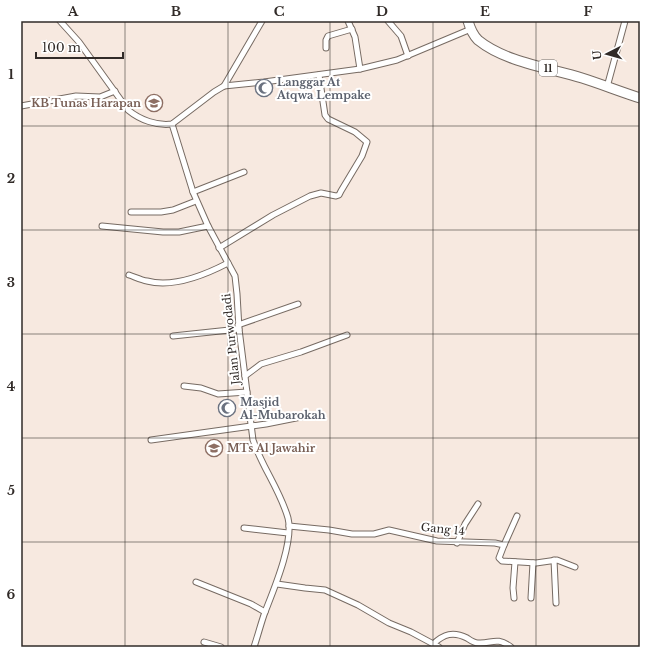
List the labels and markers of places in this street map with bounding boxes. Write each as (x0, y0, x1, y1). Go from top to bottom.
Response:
place label: Langgar At Atqwa Lempake (276, 75, 371, 102)
mosque icon: Langgar At Atqwa Lempake (254, 78, 274, 98)
school or university icon: KB Tunas Harapan (144, 93, 164, 113)
place label: KB Tunas Harapan (31, 96, 141, 110)
place label: Masjid Al-Mubarokah (239, 395, 326, 422)
mosque icon: Masjid Al-Mubarokah (217, 398, 237, 418)
school or university icon: MTs Al Jawahir (204, 438, 224, 458)
place label: MTs Al Jawahir (227, 441, 316, 455)

